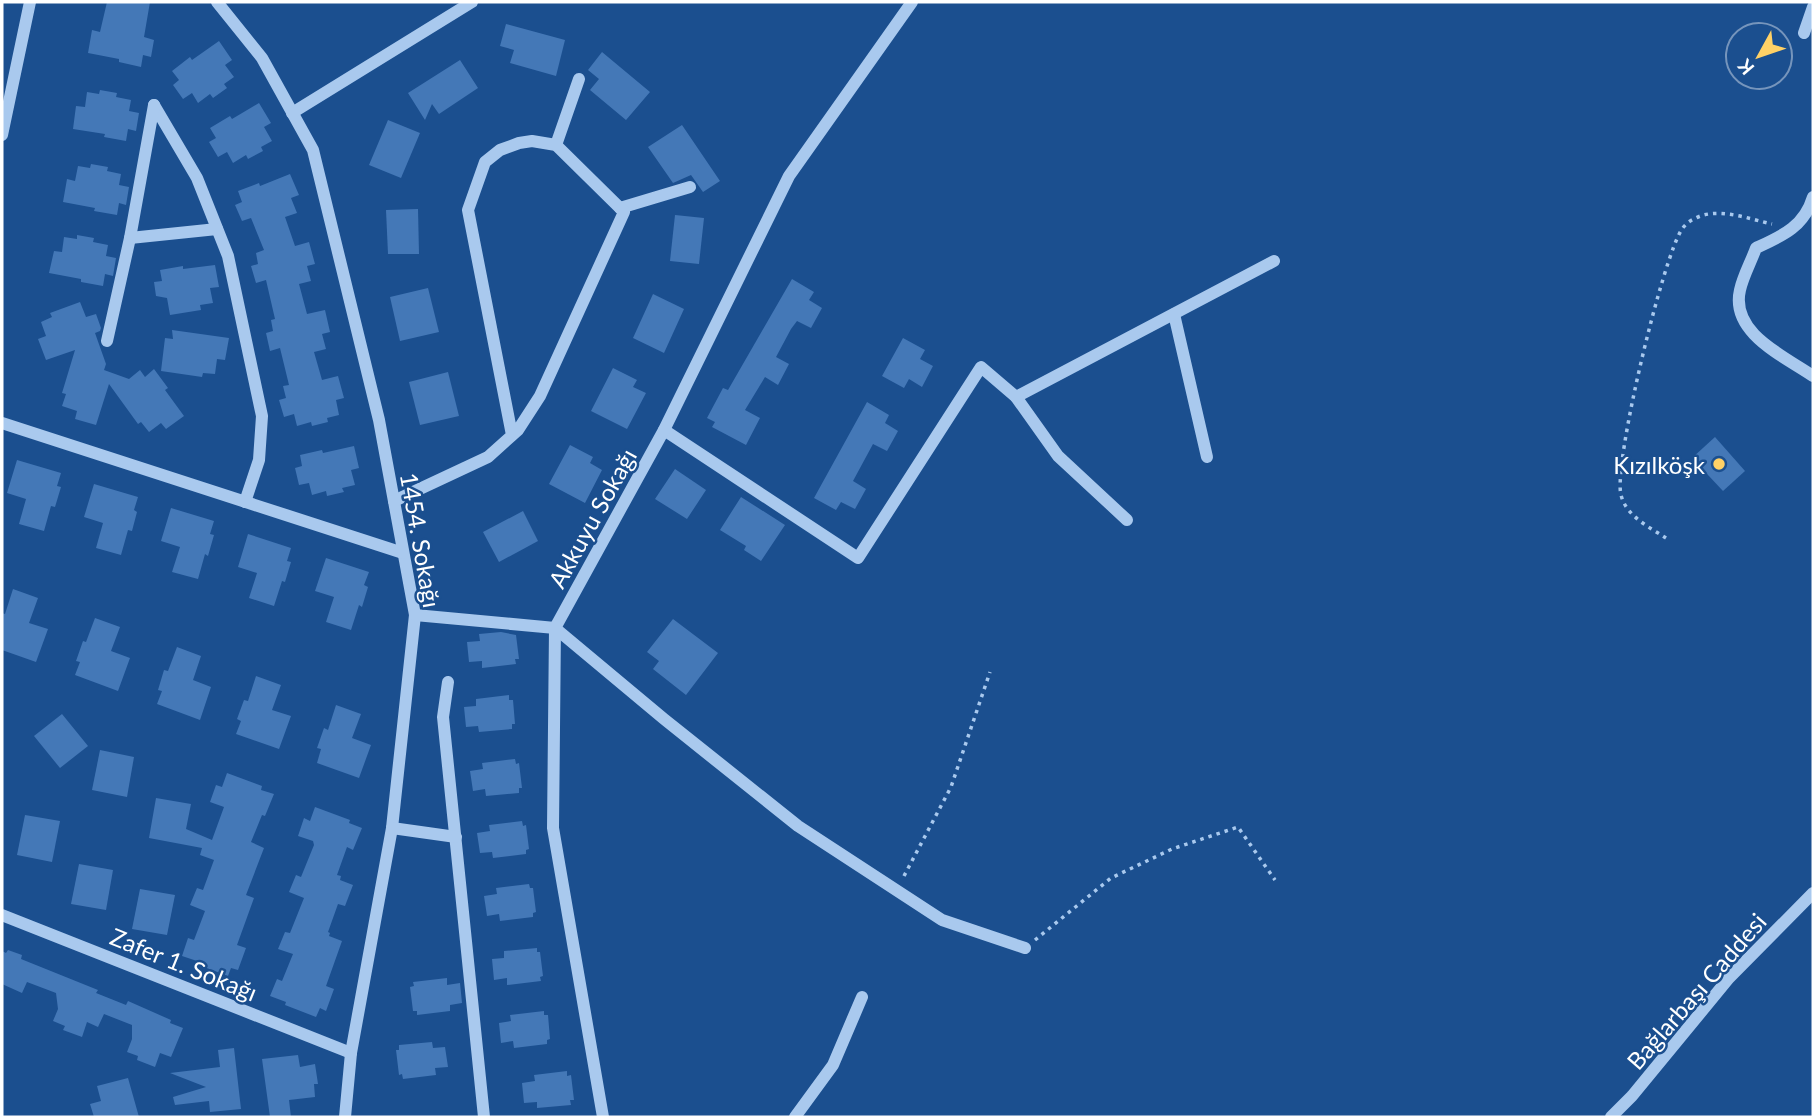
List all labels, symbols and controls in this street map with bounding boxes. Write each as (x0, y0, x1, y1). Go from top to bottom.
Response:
north arrow (1724, 21, 1794, 91)
text: K (1732, 54, 1759, 80)
street label: Akkuyu Sokağı (542, 443, 642, 593)
place label: Kızılköşk (1613, 450, 1706, 479)
marker: Kızılköşk (1711, 456, 1727, 472)
street label: 1454. Sokağı (395, 470, 447, 610)
street label: Bağlarbaşı Caddesi (1620, 907, 1772, 1075)
street label: Zafer 1. Sokağı (106, 921, 262, 1007)

